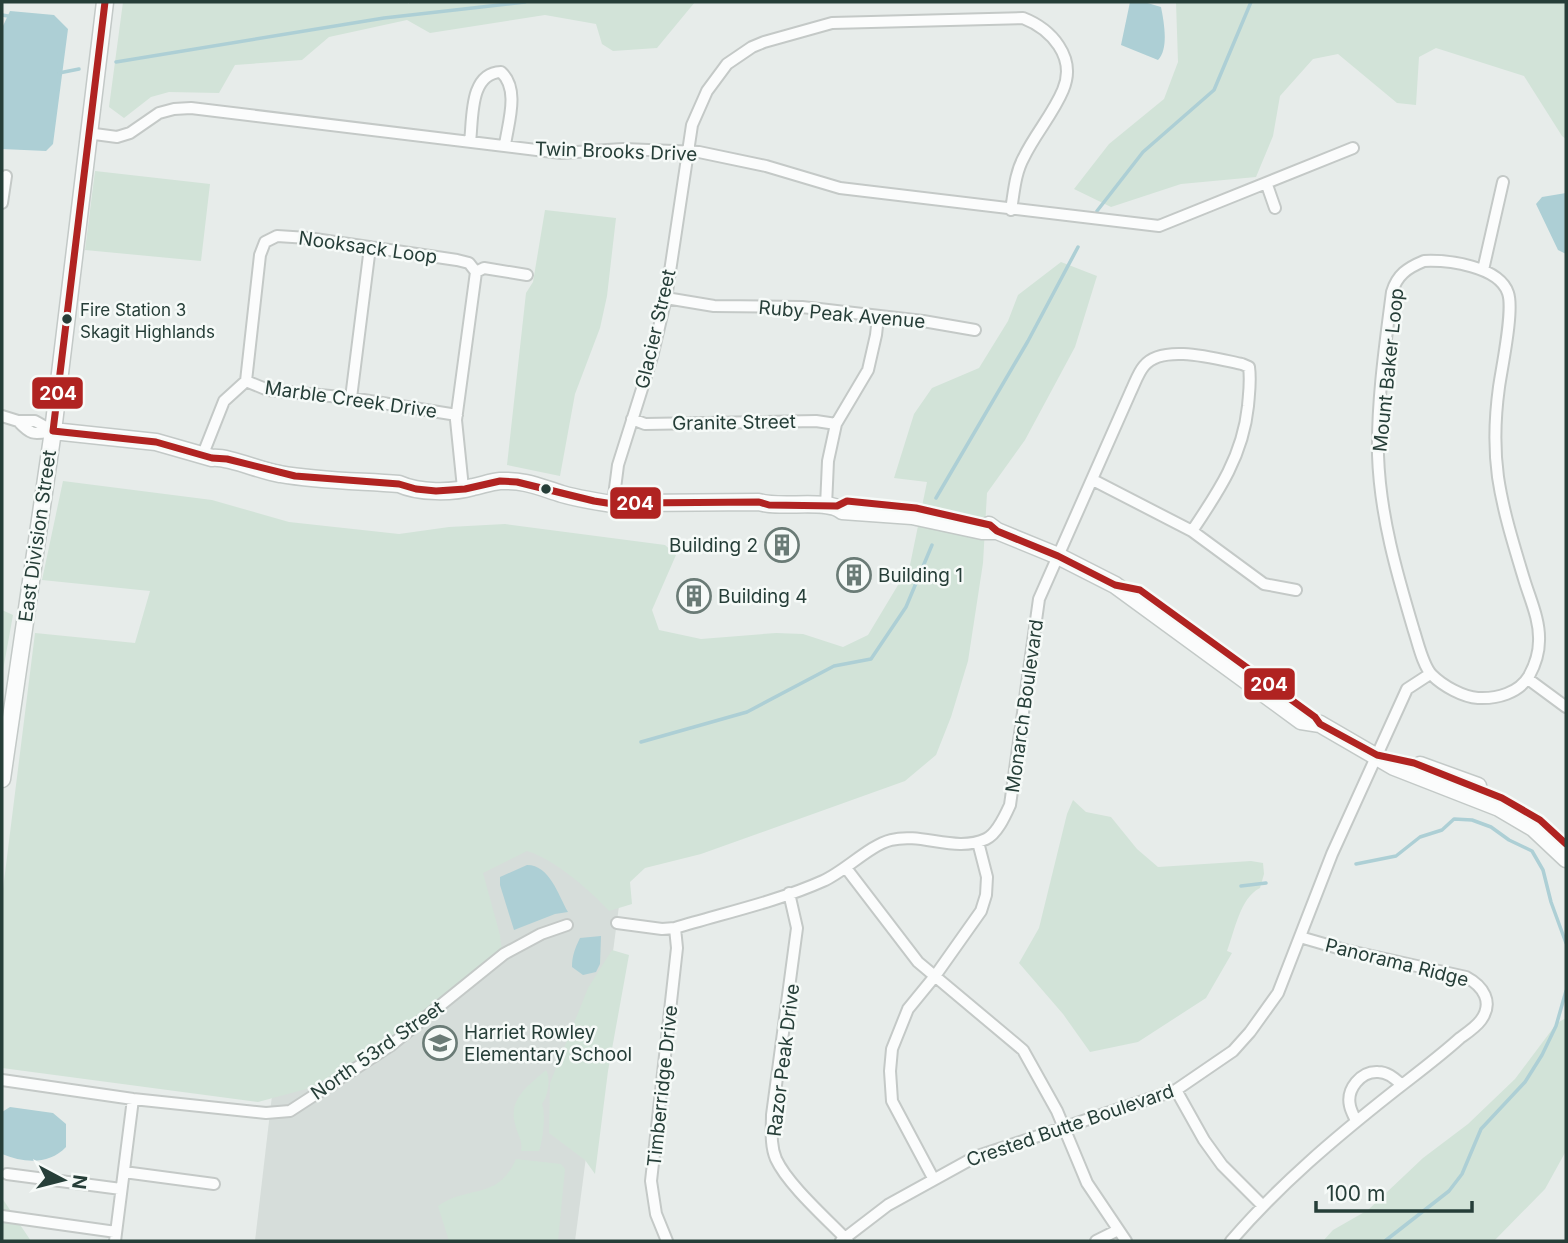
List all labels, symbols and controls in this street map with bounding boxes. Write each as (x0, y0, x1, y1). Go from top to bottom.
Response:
street label: Twin Brooks Drive (534, 137, 698, 166)
street label: Nooksack Loop (297, 226, 439, 269)
street label: Glacier Street (631, 267, 680, 391)
street label: Mount Baker Loop (1368, 287, 1409, 453)
street label: Ruby Peak Avenue (758, 296, 926, 333)
place label: Fire Station 3 Skagit Highlands (80, 300, 215, 342)
marker: Fire Station 3 Skagit Highlands (60, 312, 74, 326)
line badge: 204 (31, 376, 84, 410)
street label: Marble Creek Drive (263, 376, 439, 423)
text: 204 (39, 382, 77, 405)
street label: Granite Street (672, 410, 796, 435)
street label: East Division Street (14, 449, 61, 624)
unlabelled marker (539, 482, 553, 496)
line badge: 204 (609, 486, 662, 520)
text: 204 (616, 492, 654, 515)
building icon: Building 2 (763, 526, 801, 564)
place label: Building 2 (669, 534, 758, 557)
building icon: Building 1 (835, 556, 873, 594)
place label: Building 1 (878, 564, 963, 587)
building icon: Building 4 (675, 577, 713, 615)
place label: Building 4 (718, 585, 808, 608)
street label: Monarch Boulevard (1001, 618, 1048, 794)
line badge: 204 (1243, 667, 1296, 701)
text: 204 (1250, 673, 1288, 696)
street label: Panorama Ridge (1323, 934, 1471, 991)
street label: Razor Peak Drive (763, 982, 804, 1138)
street label: North 53rd Street (307, 996, 448, 1105)
street label: Timberridge Drive (643, 1004, 682, 1168)
place label: Harriet Rowley Elementary School (464, 1021, 632, 1066)
school or university icon: Harriet Rowley Elementary School (421, 1024, 459, 1062)
street label: Crested Butte Boulevard (963, 1079, 1177, 1172)
north arrow (28, 1145, 98, 1215)
scale bar (1316, 1170, 1472, 1214)
text: N (67, 1173, 92, 1191)
text: 100 m (1326, 1181, 1385, 1206)

